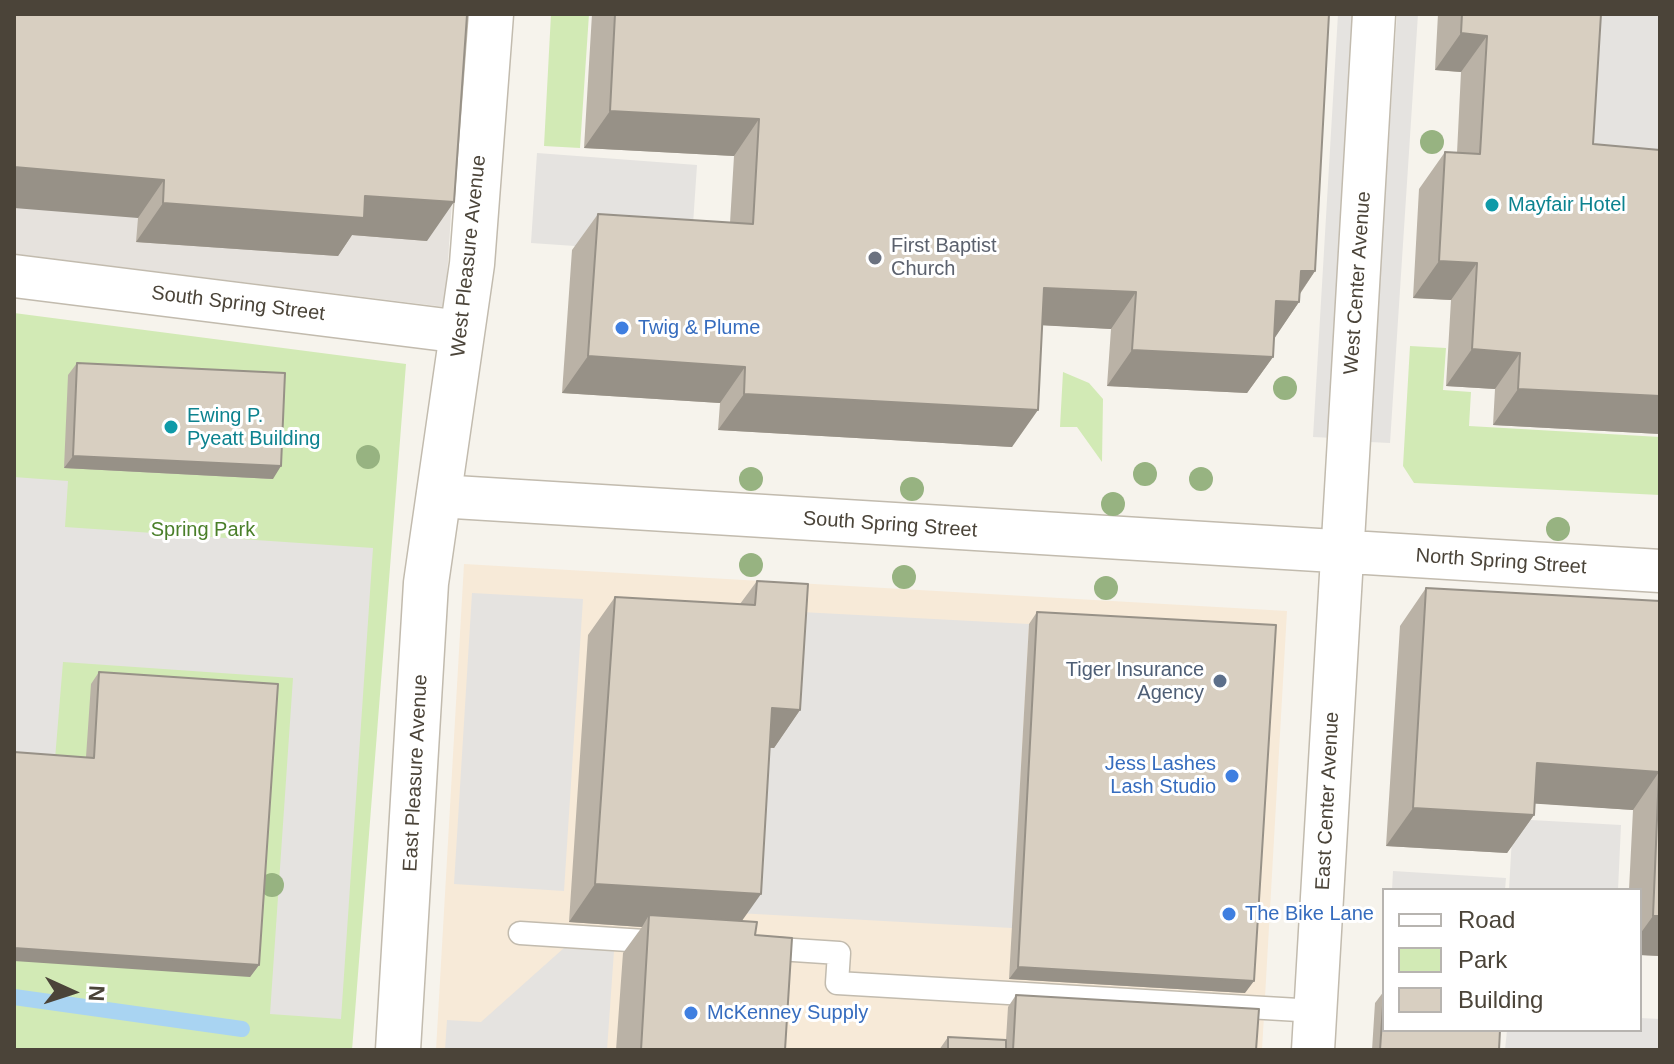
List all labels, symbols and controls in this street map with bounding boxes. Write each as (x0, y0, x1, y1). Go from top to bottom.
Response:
street label: West Pleasure Avenue (446, 154, 492, 358)
street label: West Center Avenue (1340, 190, 1376, 376)
place label: Mayfair Hotel (1508, 193, 1626, 217)
marker: Mayfair Hotel (1483, 196, 1501, 214)
place label: First Baptist Church (891, 234, 997, 281)
marker: First Baptist Church (866, 249, 884, 267)
street label: South Spring Street (150, 281, 326, 327)
place label: Twig & Plume (638, 316, 760, 340)
marker: Twig & Plume (613, 319, 631, 337)
place label: Ewing P. Pyeatt Building (187, 404, 320, 451)
marker: Ewing P. Pyeatt Building (162, 418, 180, 436)
street label: South Spring Street (802, 507, 978, 543)
park label: Spring Park (151, 518, 255, 542)
street label: North Spring Street (1415, 544, 1587, 580)
place label: Tiger Insurance Agency (1066, 658, 1204, 705)
marker: Tiger Insurance Agency (1211, 672, 1229, 690)
street label: East Pleasure Avenue (399, 674, 433, 872)
street label: East Center Avenue (1311, 711, 1345, 891)
place label: Jess Lashes Lash Studio (1105, 752, 1216, 799)
marker: Jess Lashes Lash Studio (1223, 767, 1241, 785)
legend (1382, 888, 1642, 1032)
place label: The Bike Lane (1245, 902, 1374, 926)
marker: The Bike Lane (1220, 905, 1238, 923)
text: Road (1458, 906, 1515, 933)
text: Park (1458, 946, 1507, 973)
north arrow (32, 952, 112, 1032)
text: N (84, 985, 109, 1002)
text: Building (1458, 986, 1543, 1013)
place label: McKenney Supply (707, 1001, 868, 1025)
marker: McKenney Supply (682, 1004, 700, 1022)

